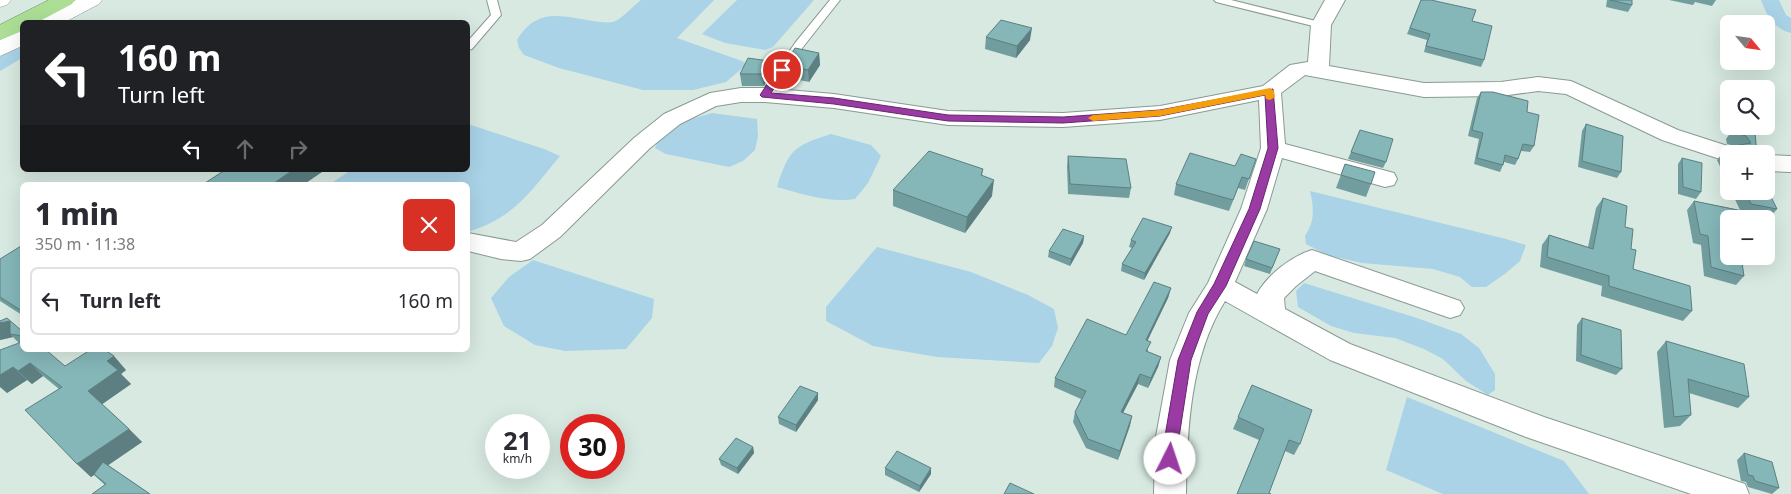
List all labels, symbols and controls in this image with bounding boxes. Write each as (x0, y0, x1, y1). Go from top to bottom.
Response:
north arrow (1720, 15, 1775, 70)
map controls (1720, 15, 1775, 265)
text: 160 m (118, 34, 221, 81)
icon: left (35, 40, 100, 105)
pin (761, 49, 803, 91)
icon: arrive (768, 56, 796, 84)
text: Turn left (118, 79, 205, 109)
button: search (1720, 80, 1775, 135)
icon: left (178, 135, 206, 163)
icon: ahead (231, 135, 259, 163)
icon: right (284, 135, 312, 163)
button: + (1720, 145, 1775, 200)
text: 1 min (35, 193, 119, 234)
button: close (403, 199, 455, 251)
button: − (1720, 210, 1775, 265)
text: 350 m · 11:38 (35, 233, 135, 255)
icon: left (37, 287, 65, 315)
text: Turn left (80, 288, 161, 314)
text: 160 m (398, 288, 453, 314)
speed limit sign: 30 (560, 414, 625, 479)
text: 21 (503, 423, 532, 457)
position arrow (1143, 432, 1195, 484)
text: km/h (503, 450, 532, 467)

